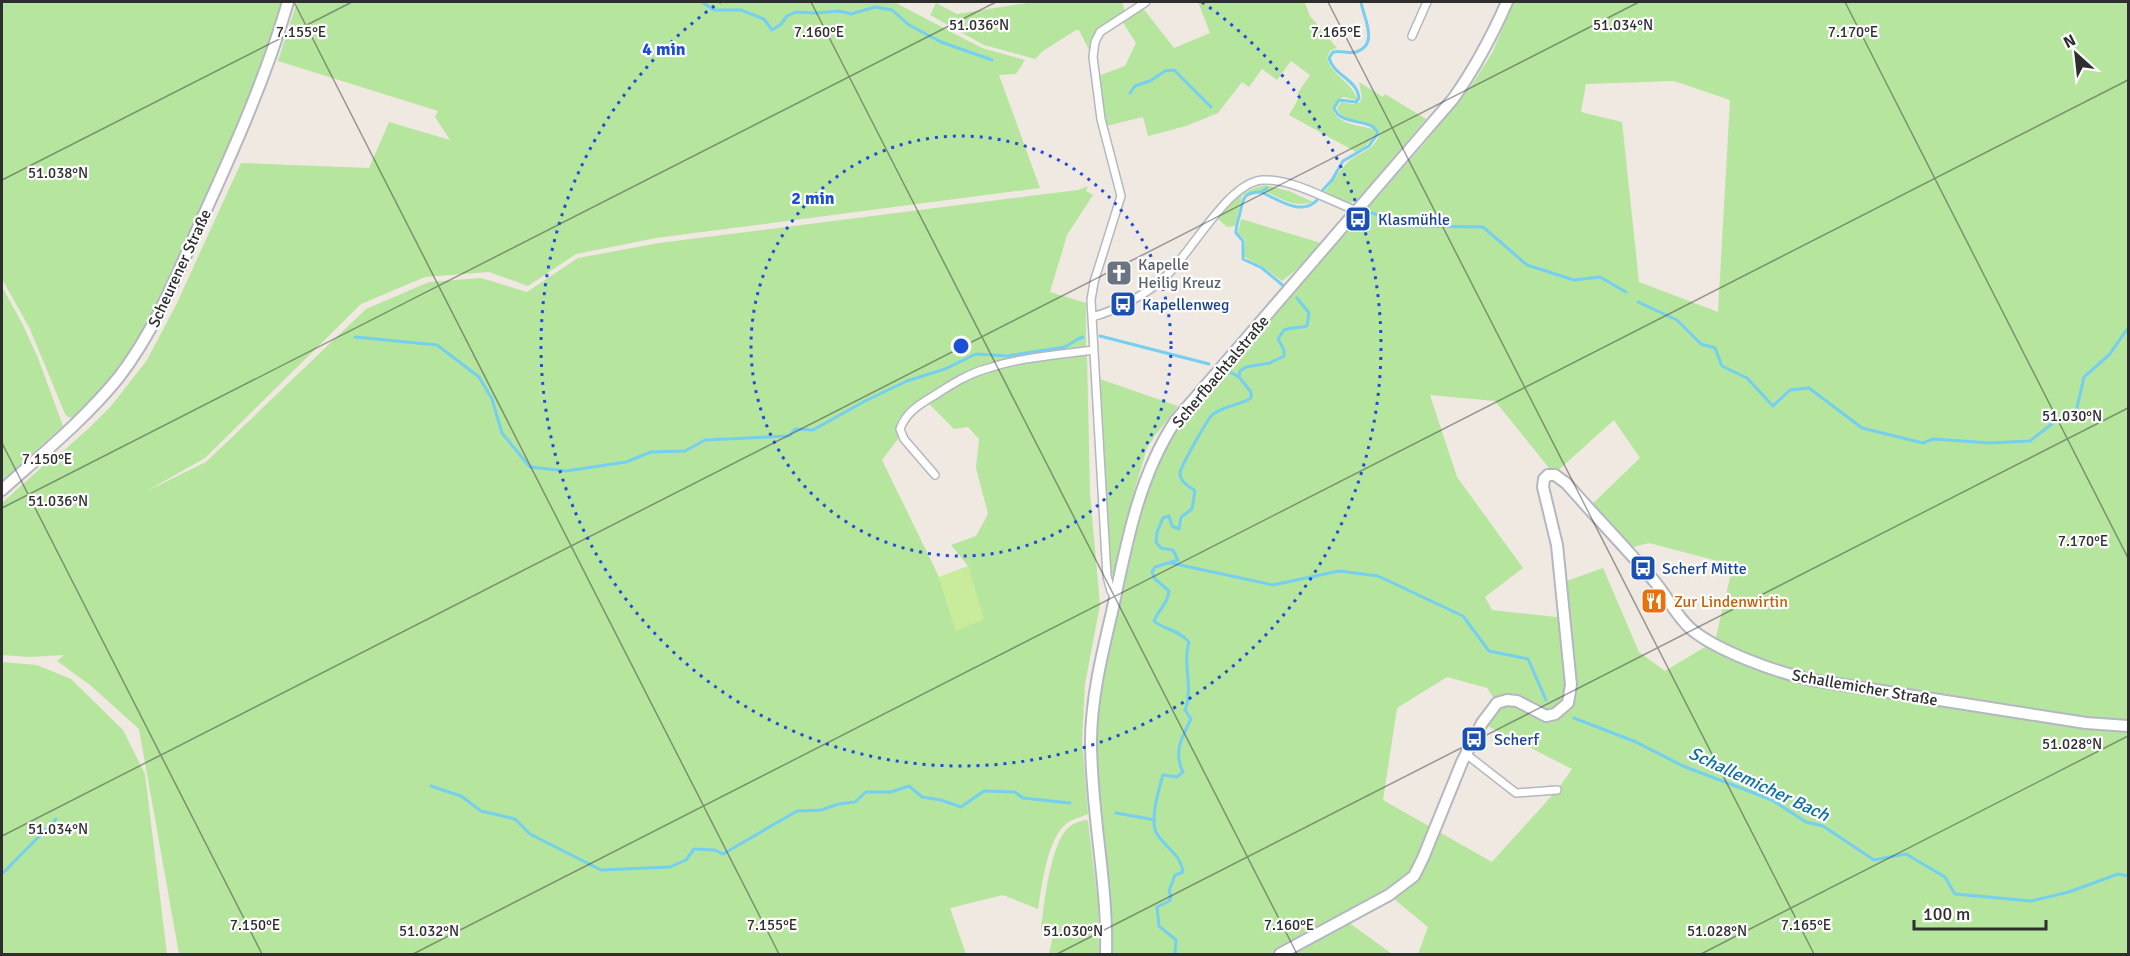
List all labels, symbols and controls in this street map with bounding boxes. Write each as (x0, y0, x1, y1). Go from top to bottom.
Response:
text: 51.036°N (949, 16, 1009, 34)
text: 51.034°N (1593, 16, 1653, 34)
text: 7.155°E (276, 23, 326, 41)
text: 7.160°E (794, 23, 844, 41)
text: 7.165°E (1311, 23, 1361, 41)
text: 7.170°E (1828, 23, 1878, 41)
north arrow (2046, 24, 2106, 84)
text: N (2060, 30, 2079, 53)
text: 4 min (642, 38, 686, 60)
text: 51.038°N (28, 164, 88, 182)
text: 2 min (791, 187, 835, 209)
bus stop icon: Klasmühle (1343, 204, 1373, 234)
street label: Scheurener Straße (144, 206, 216, 331)
place label: Klasmühle (1378, 210, 1450, 230)
place label: Kapelle Heilig Kreuz (1138, 255, 1221, 293)
church icon: Kapelle Heilig Kreuz (1104, 258, 1134, 288)
bus stop icon: Kapellenweg (1108, 289, 1138, 319)
place label: Kapellenweg (1142, 295, 1230, 315)
street label: Scherfbachtalstraße (1168, 311, 1274, 432)
centre of rings (951, 336, 971, 356)
text: 51.030°N (2042, 407, 2102, 425)
text: 7.150°E (22, 450, 72, 468)
text: 51.036°N (28, 492, 88, 510)
text: 7.170°E (2058, 532, 2108, 550)
bus stop icon: Scherf Mitte (1628, 553, 1658, 583)
place label: Scherf Mitte (1662, 559, 1747, 579)
restaurant icon: Zur Lindenwirtin (1639, 586, 1669, 616)
place label: Zur Lindenwirtin (1674, 592, 1788, 612)
street label: Schallemicher Straße (1790, 665, 1939, 711)
bus stop icon: Scherf (1459, 724, 1489, 754)
place label: Scherf (1494, 730, 1540, 750)
text: 51.028°N (2042, 735, 2102, 753)
water label: Schallemicher Bach (1685, 742, 1834, 827)
text: 51.034°N (28, 820, 88, 838)
scale bar (1914, 893, 2046, 931)
text: 100 m (1923, 903, 1970, 925)
text: 7.150°E (230, 916, 280, 934)
text: 7.155°E (747, 916, 797, 934)
text: 7.160°E (1264, 916, 1314, 934)
text: 7.165°E (1781, 916, 1831, 934)
text: 51.032°N (399, 922, 459, 940)
text: 51.030°N (1043, 922, 1103, 940)
text: 51.028°N (1687, 922, 1747, 940)

